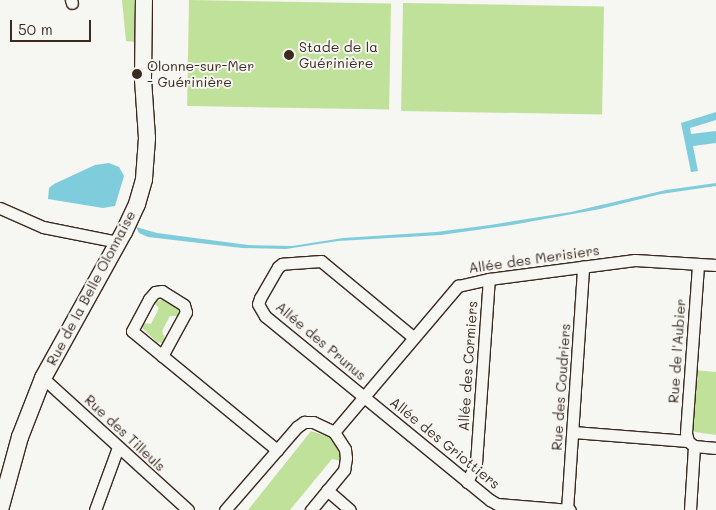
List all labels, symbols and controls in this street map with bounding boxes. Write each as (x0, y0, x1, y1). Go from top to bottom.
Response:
scale bar (12, 10, 94, 42)
text: 50 m (18, 19, 53, 39)
place label: Stade de la Guérinière (299, 39, 378, 72)
marker: Stade de la Guérinière (283, 49, 295, 61)
place label: Olonne-sur-Mer - Guérinière (147, 58, 254, 90)
marker: Olonne-sur-Mer - Guérinière (131, 68, 143, 80)
street label: Rue de la Belle Olonnaise (43, 208, 139, 368)
street label: Allée des Merisiers (467, 241, 601, 277)
street label: Allée des Prunus (272, 298, 370, 384)
street label: Rue de l'Aubier (665, 298, 689, 404)
street label: Allée des Cormiers (455, 300, 481, 432)
street label: Rue des Coudriers (548, 323, 574, 451)
street label: Rue des Tilleuls (81, 391, 169, 475)
street label: Allée des Griottiers (387, 394, 503, 492)

